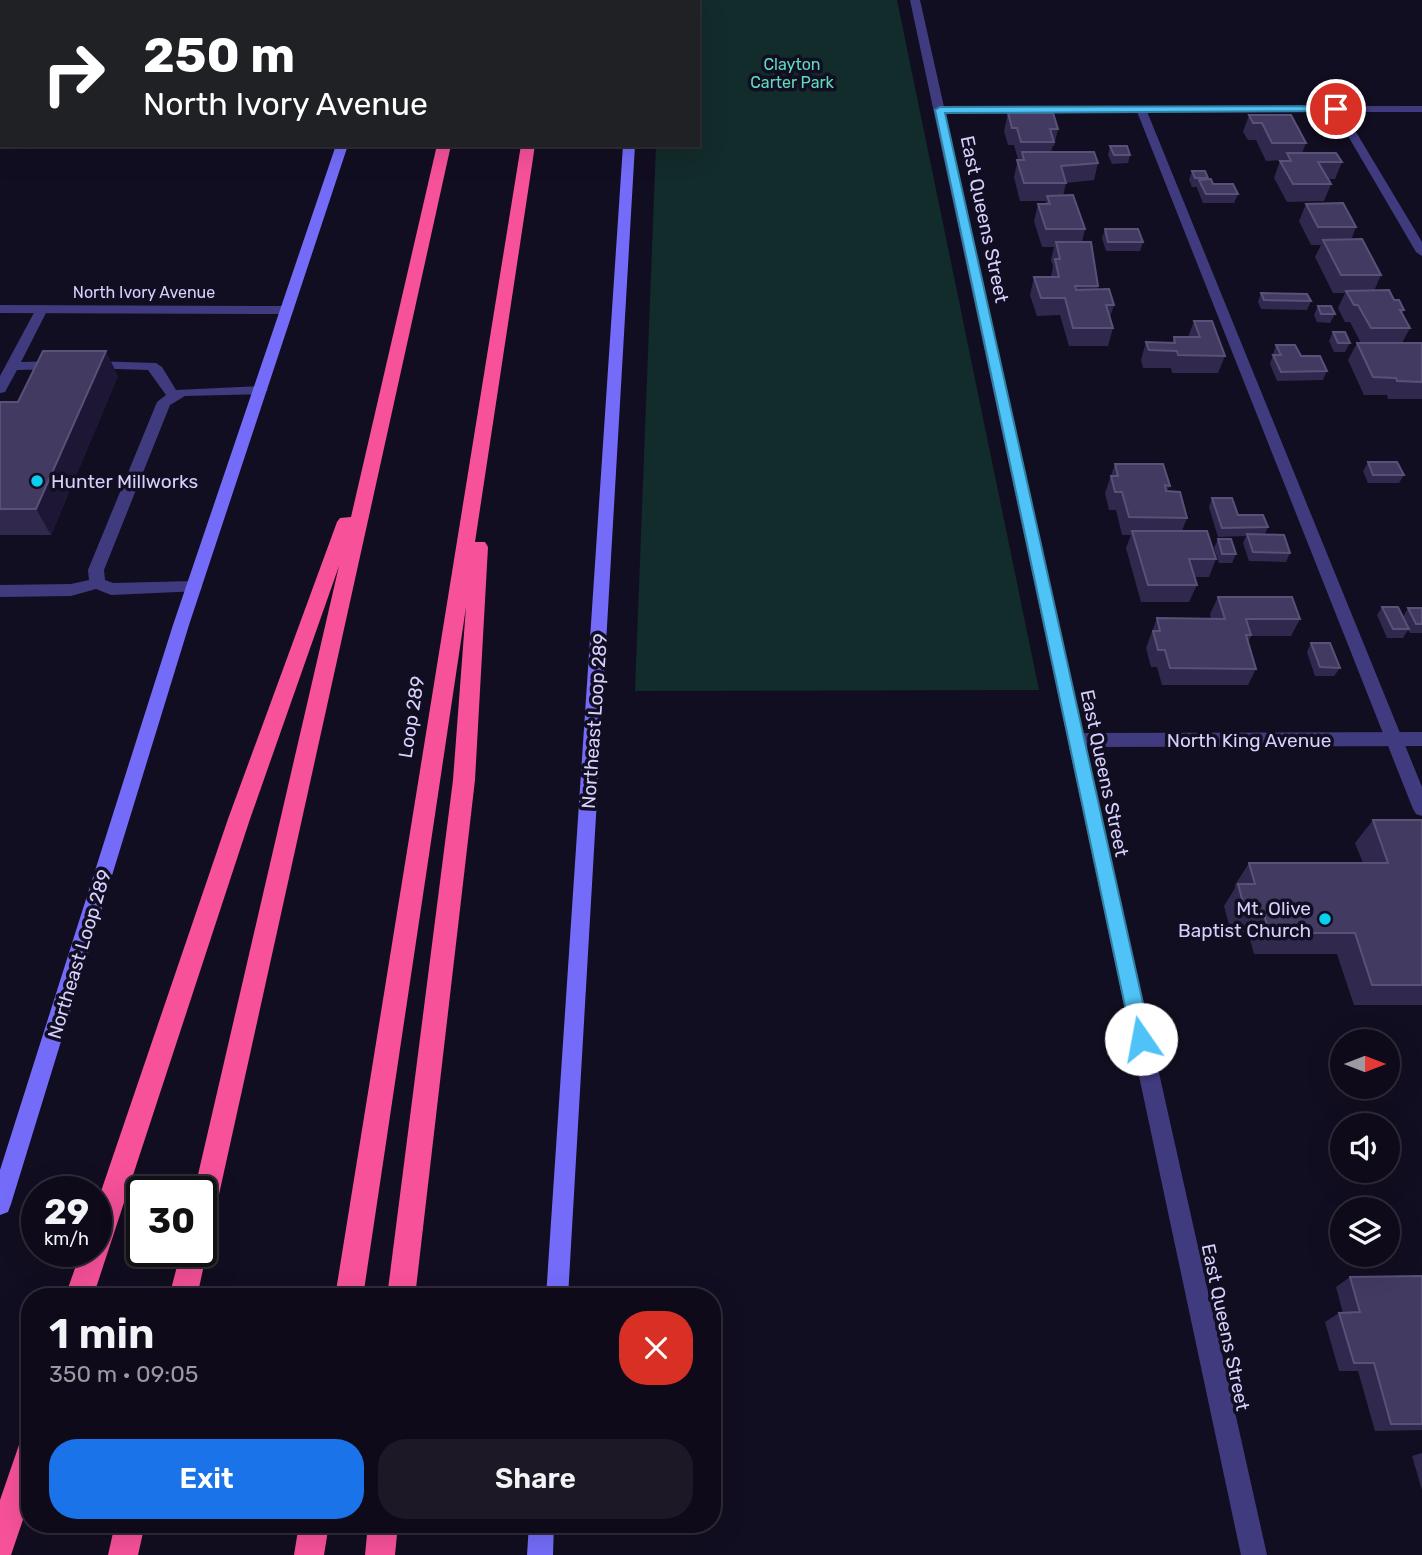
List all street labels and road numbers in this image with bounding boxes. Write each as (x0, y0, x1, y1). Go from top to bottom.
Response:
street label: East Queens Street (956, 134, 1014, 305)
street label: North Ivory Avenue (73, 283, 215, 302)
street label: Northeast Loop 289 (577, 632, 612, 810)
street label: Loop 289 (394, 674, 429, 760)
street label: East Queens Street (1076, 688, 1134, 859)
street label: North King Avenue (1167, 729, 1331, 752)
street label: Northeast Loop 289 (43, 867, 116, 1042)
street label: East Queens Street (1197, 1242, 1255, 1413)

